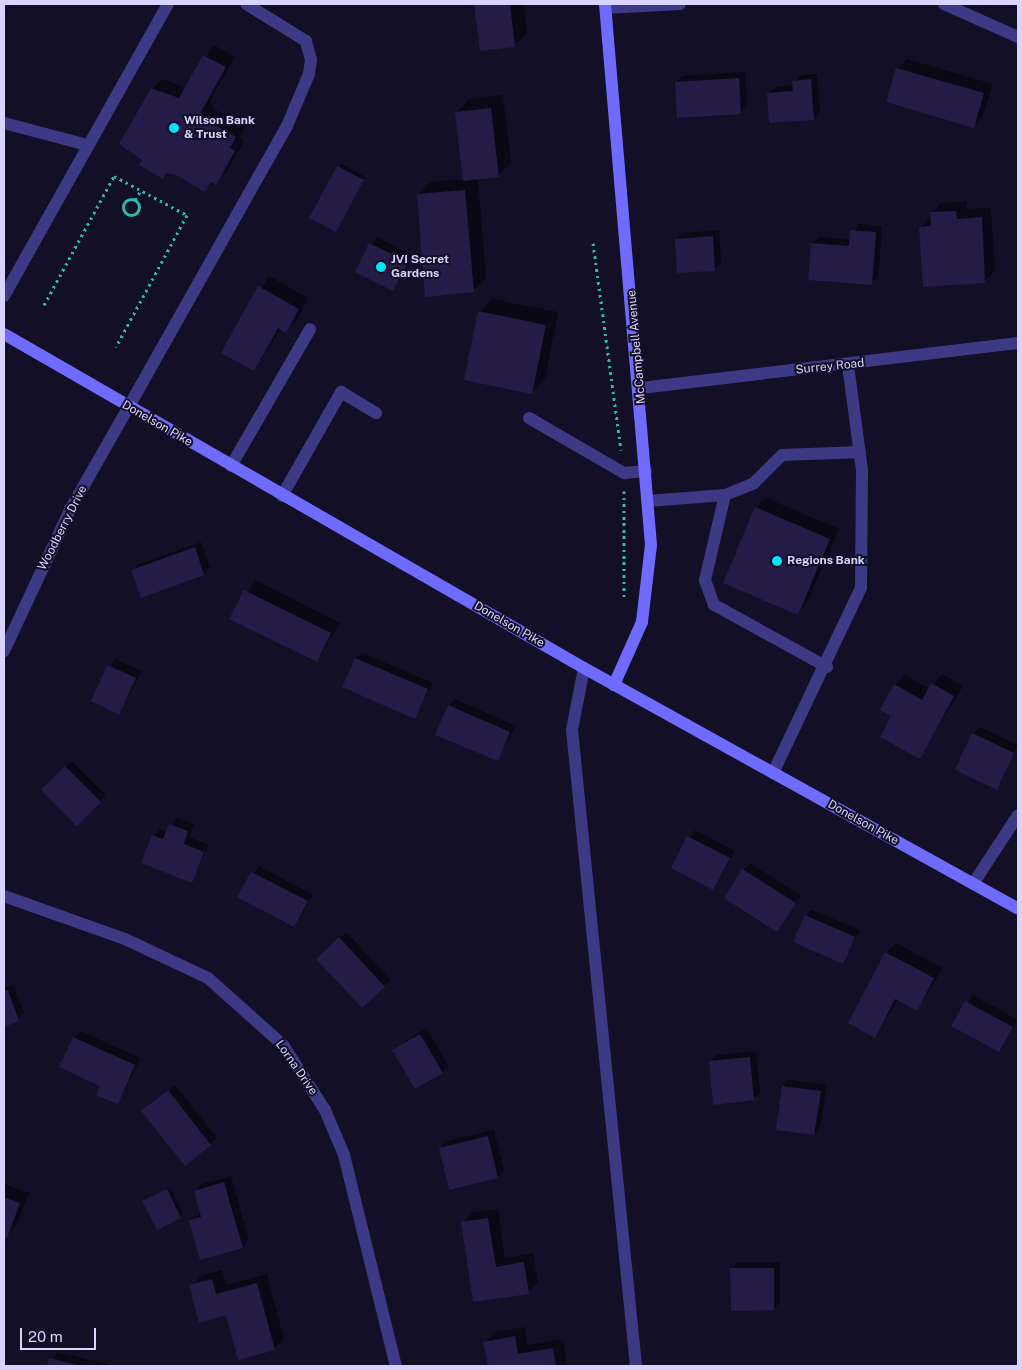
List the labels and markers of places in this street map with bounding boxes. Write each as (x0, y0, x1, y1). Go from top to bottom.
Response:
place label: Wilson Bank & Trust (184, 114, 255, 142)
marker: Wilson Bank & Trust (168, 122, 180, 134)
place label: JVI Secret Gardens (391, 253, 449, 281)
marker: JVI Secret Gardens (375, 261, 387, 273)
place label: Regions Bank (787, 554, 865, 568)
marker: Regions Bank (771, 555, 783, 567)

